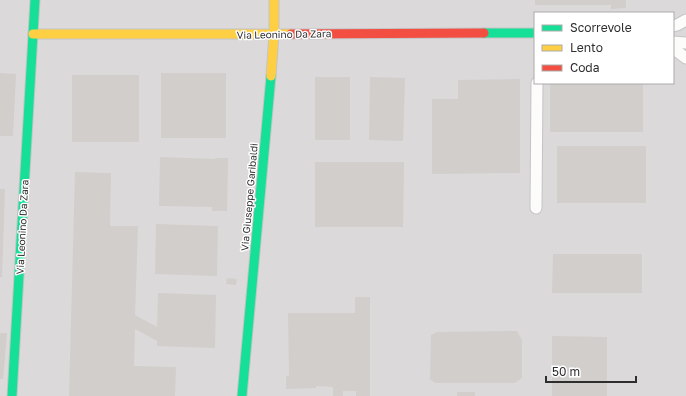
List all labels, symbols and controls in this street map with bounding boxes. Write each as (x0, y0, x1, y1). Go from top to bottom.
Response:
legend (534, 12, 674, 84)
text: Scorrevole (570, 20, 632, 35)
street label: Via Leonino Da Zara (237, 27, 331, 41)
text: Lento (570, 40, 603, 55)
text: Coda (570, 60, 600, 75)
street label: Via Giuseppe Garibaldi (238, 143, 260, 251)
street label: Via Leonino Da Zara (14, 179, 30, 275)
scale bar (546, 358, 636, 384)
text: 50 m (552, 364, 580, 379)

